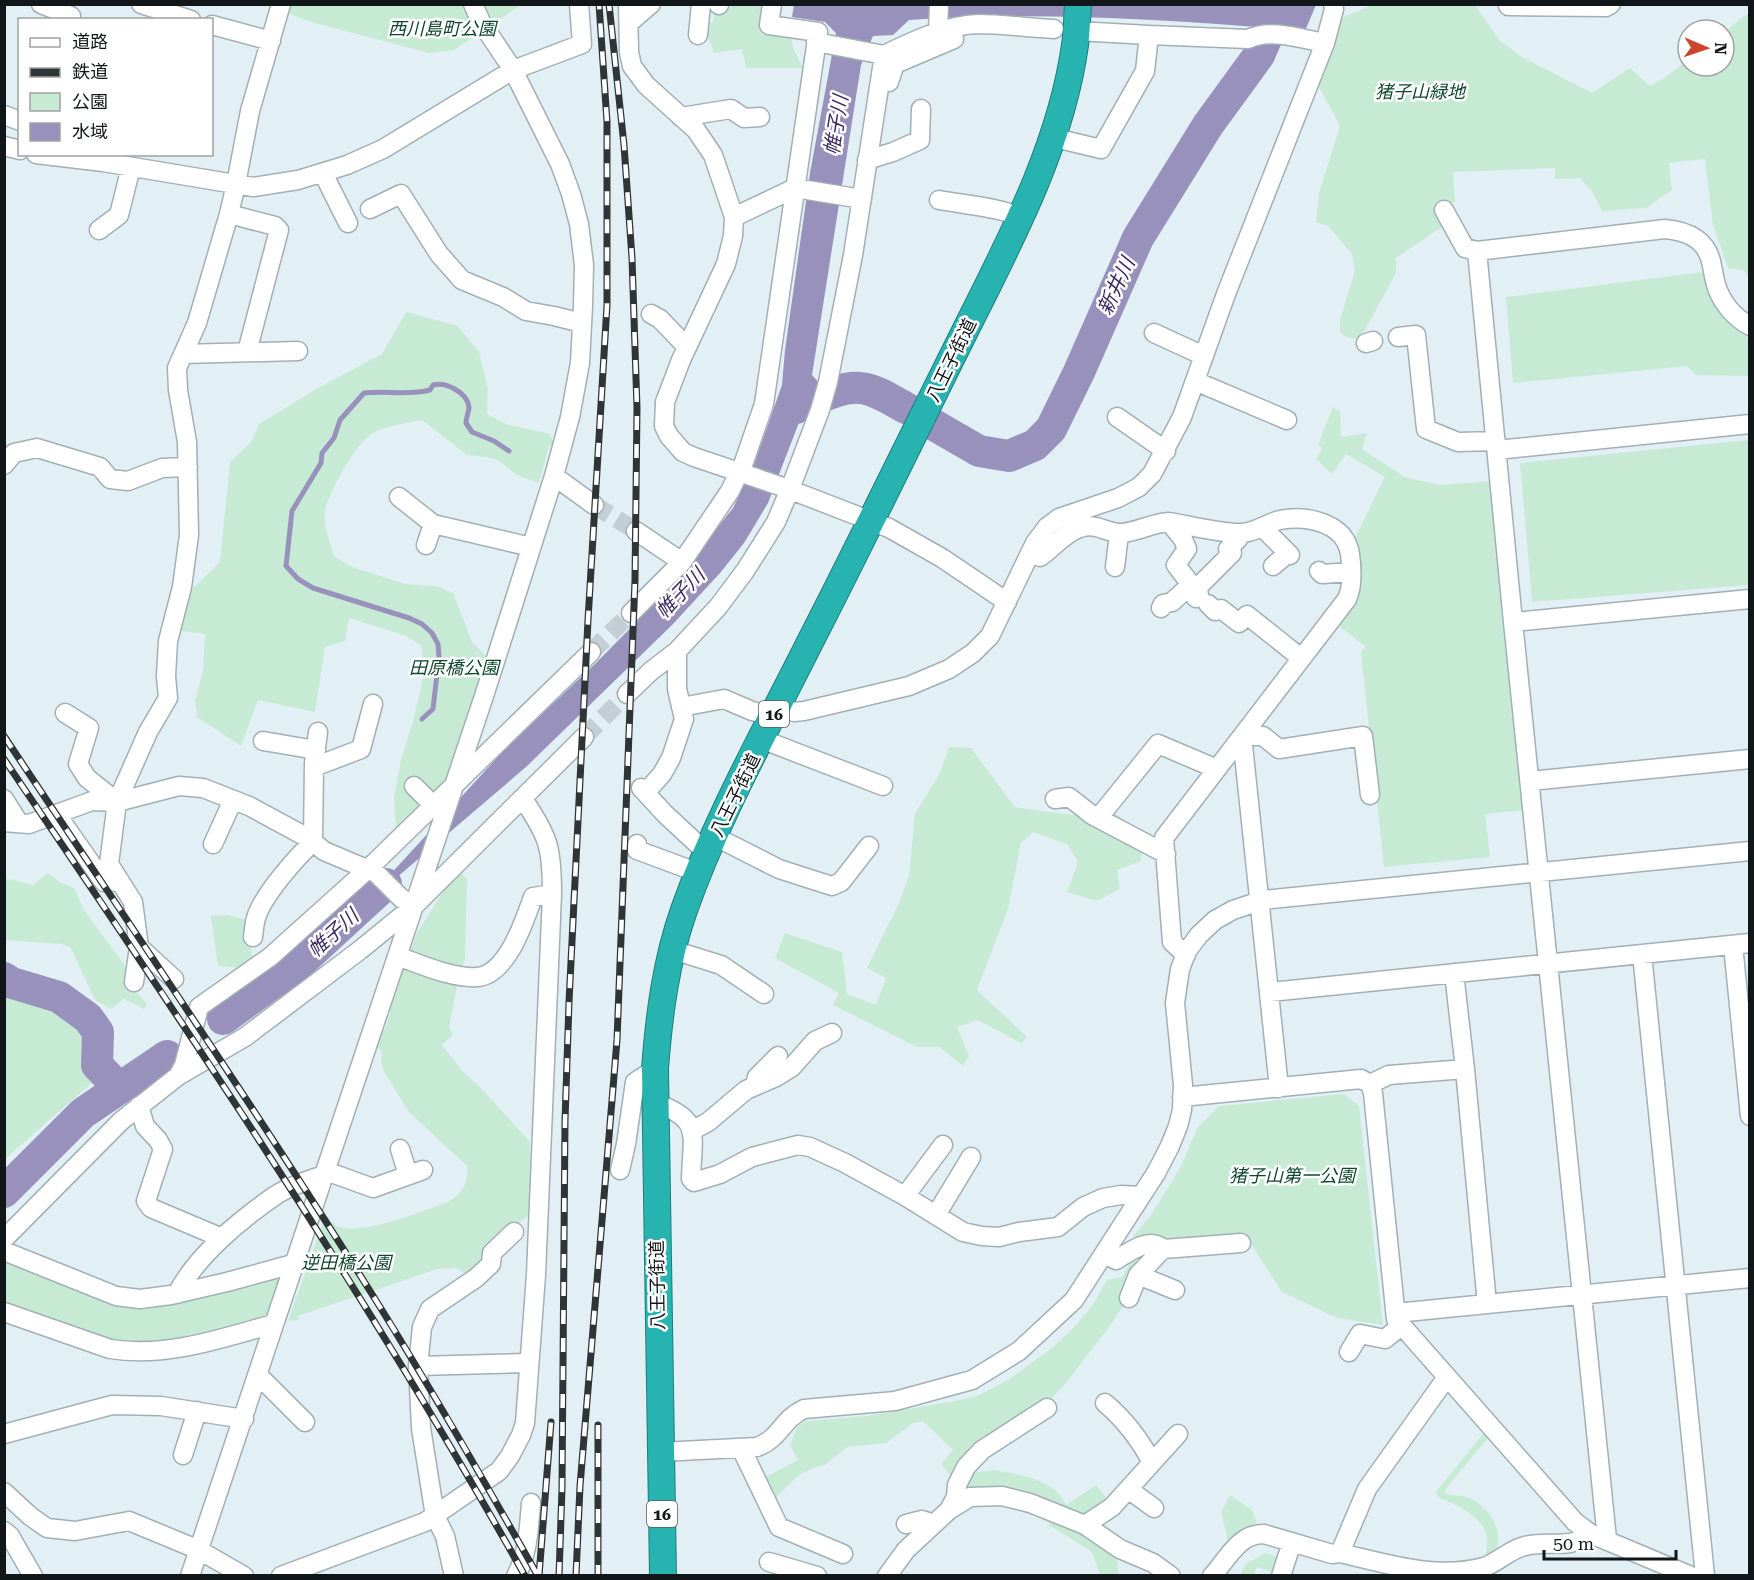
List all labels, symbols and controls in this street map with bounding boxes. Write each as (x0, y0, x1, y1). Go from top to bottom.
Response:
legend (18, 18, 213, 156)
park label: 西川島町公園 (388, 18, 499, 39)
north arrow (1676, 18, 1736, 78)
text: 道路 (72, 31, 108, 52)
text: N (1711, 42, 1730, 55)
text: 鉄道 (72, 61, 108, 82)
park label: 猪子山緑地 (1375, 81, 1467, 102)
text: 公園 (72, 91, 108, 112)
water label: 帷子川 (819, 92, 853, 157)
text: 水域 (72, 121, 108, 142)
water label: 新井川 (1092, 252, 1140, 318)
street label: 八王子街道 (922, 315, 980, 405)
water label: 帷子川 (651, 562, 711, 623)
park label: 田原橋公園 (409, 657, 502, 678)
road number: 16 (759, 701, 789, 727)
street label: 八王子街道 (706, 750, 764, 840)
water label: 帷子川 (303, 903, 365, 962)
park label: 猪子山第一公園 (1229, 1165, 1358, 1186)
street label: 八王子街道 (646, 1240, 668, 1330)
park label: 逆田橋公園 (301, 1252, 394, 1273)
road number: 16 (647, 1501, 677, 1527)
scale bar (1544, 1523, 1676, 1561)
text: 50 m (1553, 1533, 1594, 1554)

